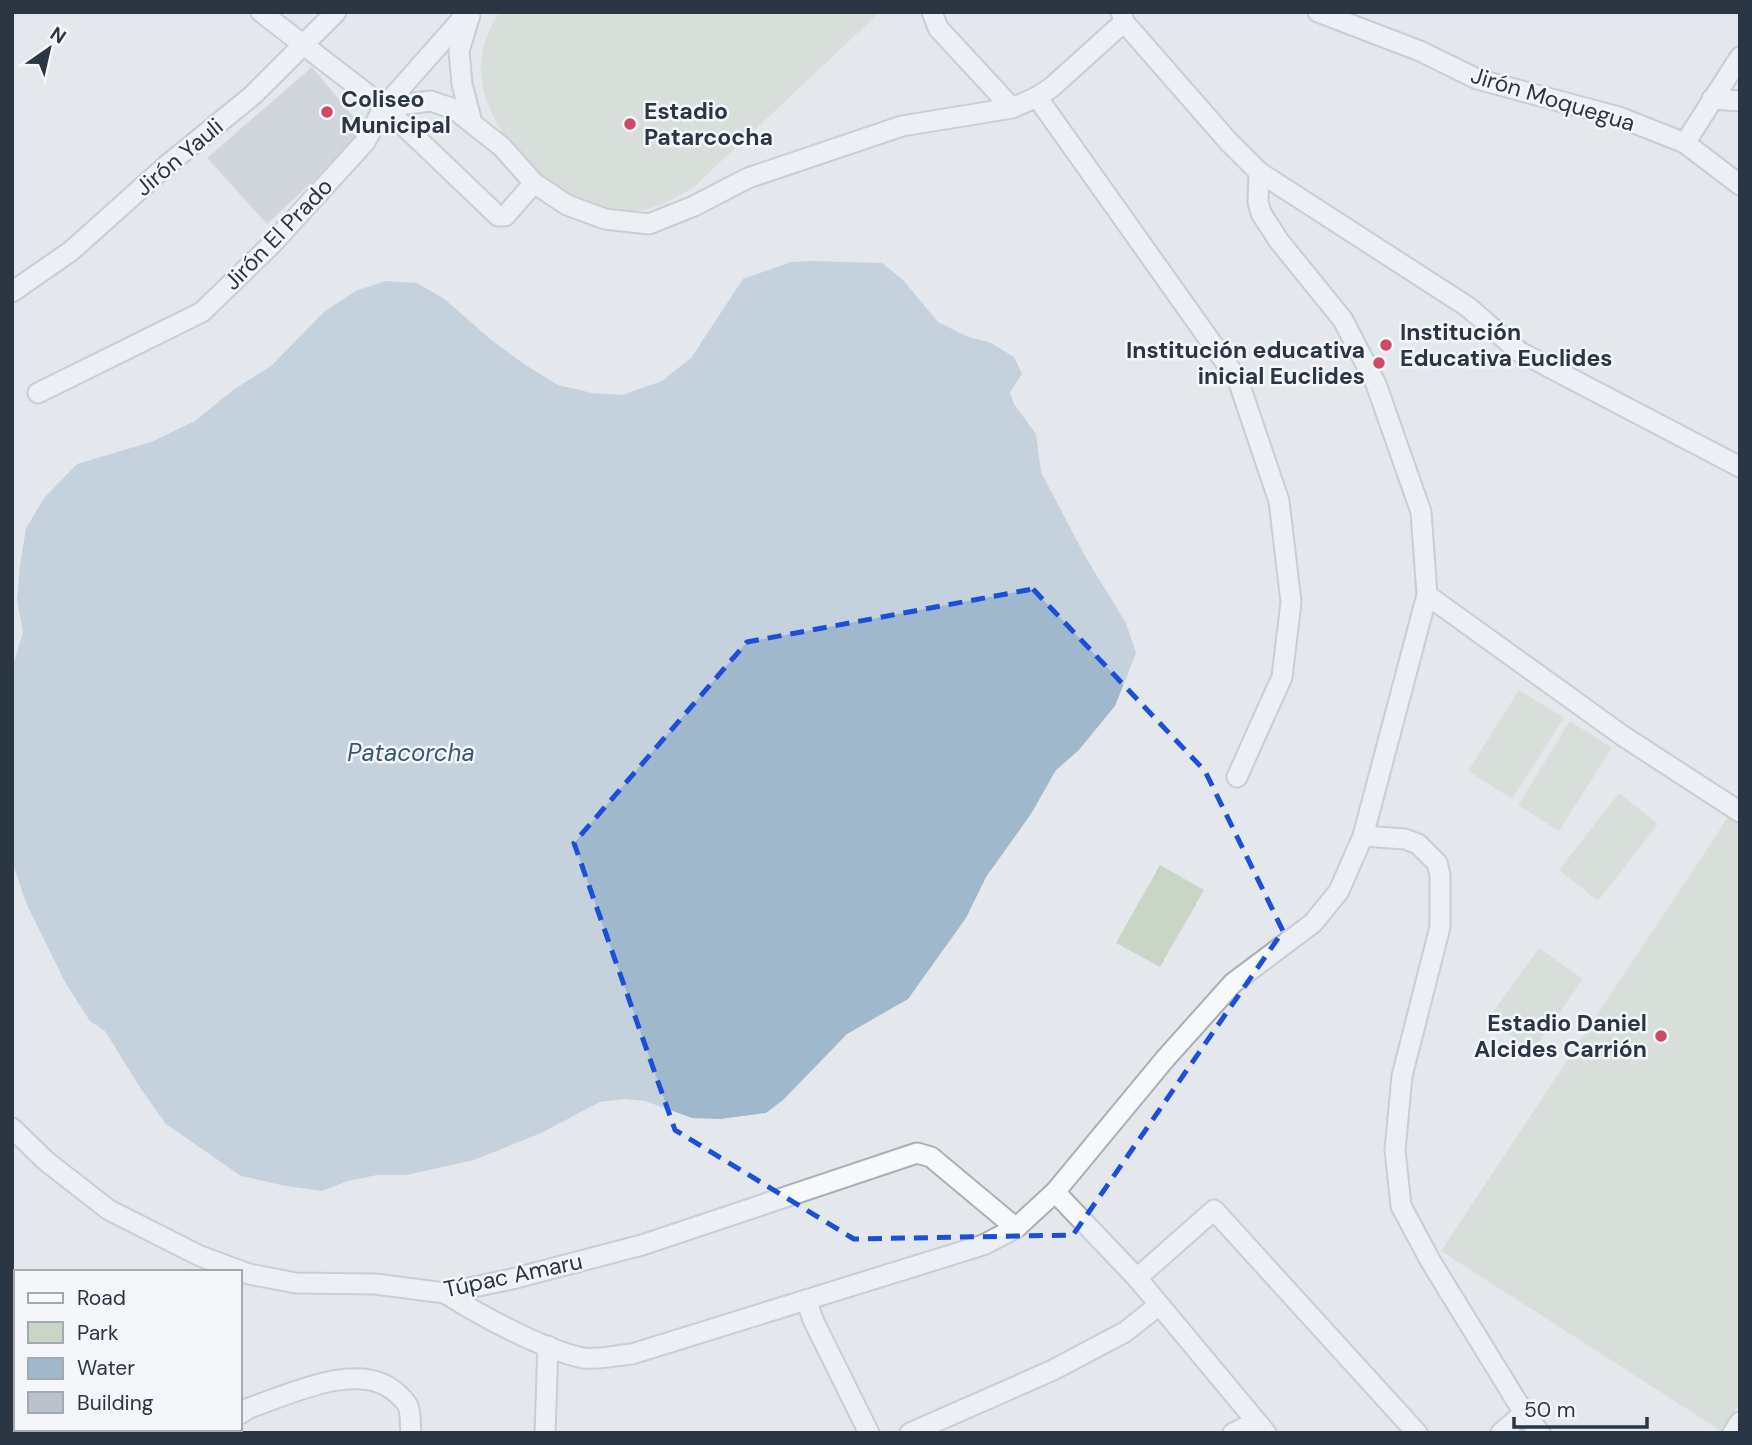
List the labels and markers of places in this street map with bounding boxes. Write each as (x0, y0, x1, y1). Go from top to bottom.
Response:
place label: Coliseo Municipal (341, 84, 451, 140)
place label: Estadio Patarcocha (644, 96, 773, 152)
marker: Coliseo Municipal (319, 104, 335, 120)
marker: Estadio Patarcocha (622, 116, 638, 132)
place label: Institución Educativa Euclides (1400, 317, 1613, 373)
place label: Institución educativa inicial Euclides (1126, 335, 1365, 391)
marker: Institución Educativa Euclides (1378, 337, 1394, 353)
marker: Institución educativa inicial Euclides (1371, 355, 1387, 371)
place label: Estadio Daniel Alcides Carrión (1474, 1008, 1647, 1064)
marker: Estadio Daniel Alcides Carrión (1653, 1028, 1669, 1044)

